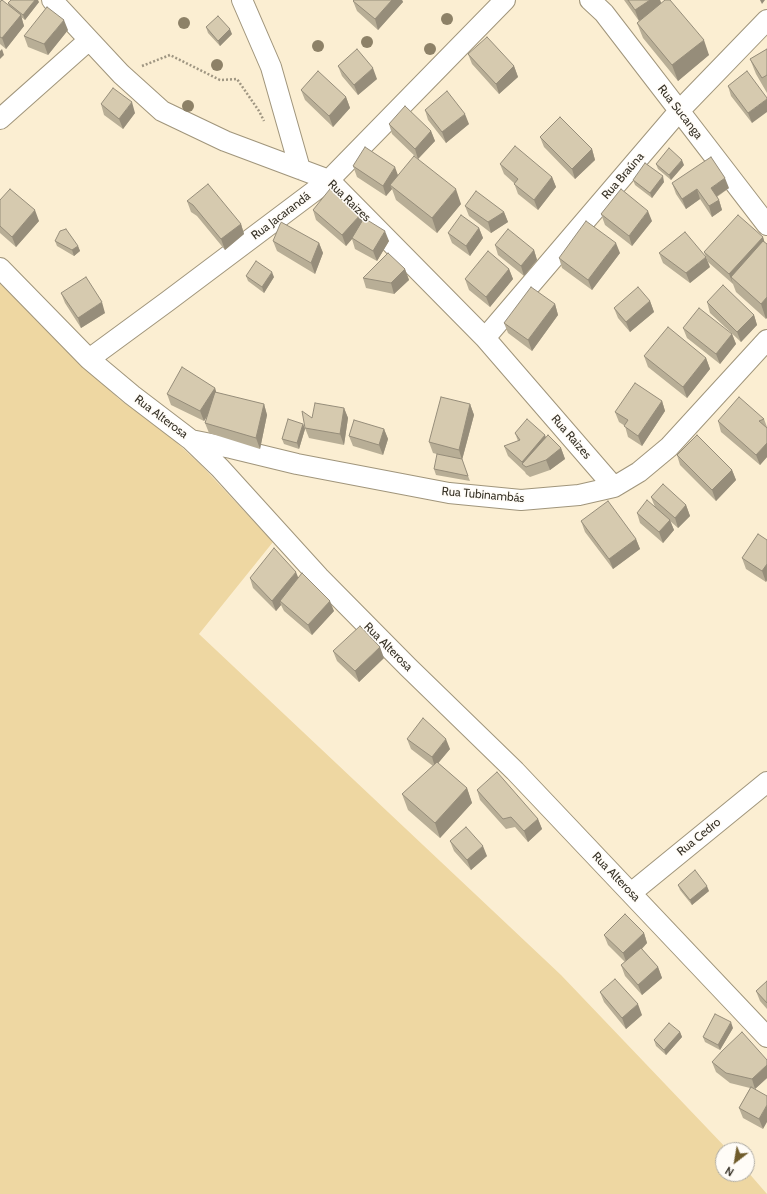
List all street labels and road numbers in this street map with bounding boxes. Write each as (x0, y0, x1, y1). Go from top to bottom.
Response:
street label: Rua Sucanga (654, 82, 706, 142)
street label: Rua Braúna (599, 150, 647, 202)
street label: Rua Raizes (325, 177, 373, 225)
street label: Rua Jacarandá (249, 189, 313, 243)
street label: Rua Alterosa (132, 392, 190, 442)
street label: Rua Raizes (548, 412, 594, 462)
street label: Rua Tubinambás (441, 484, 525, 506)
street label: Rua Alterosa (361, 620, 415, 674)
street label: Rua Cedro (674, 815, 724, 859)
street label: Rua Alterosa (589, 849, 643, 905)

